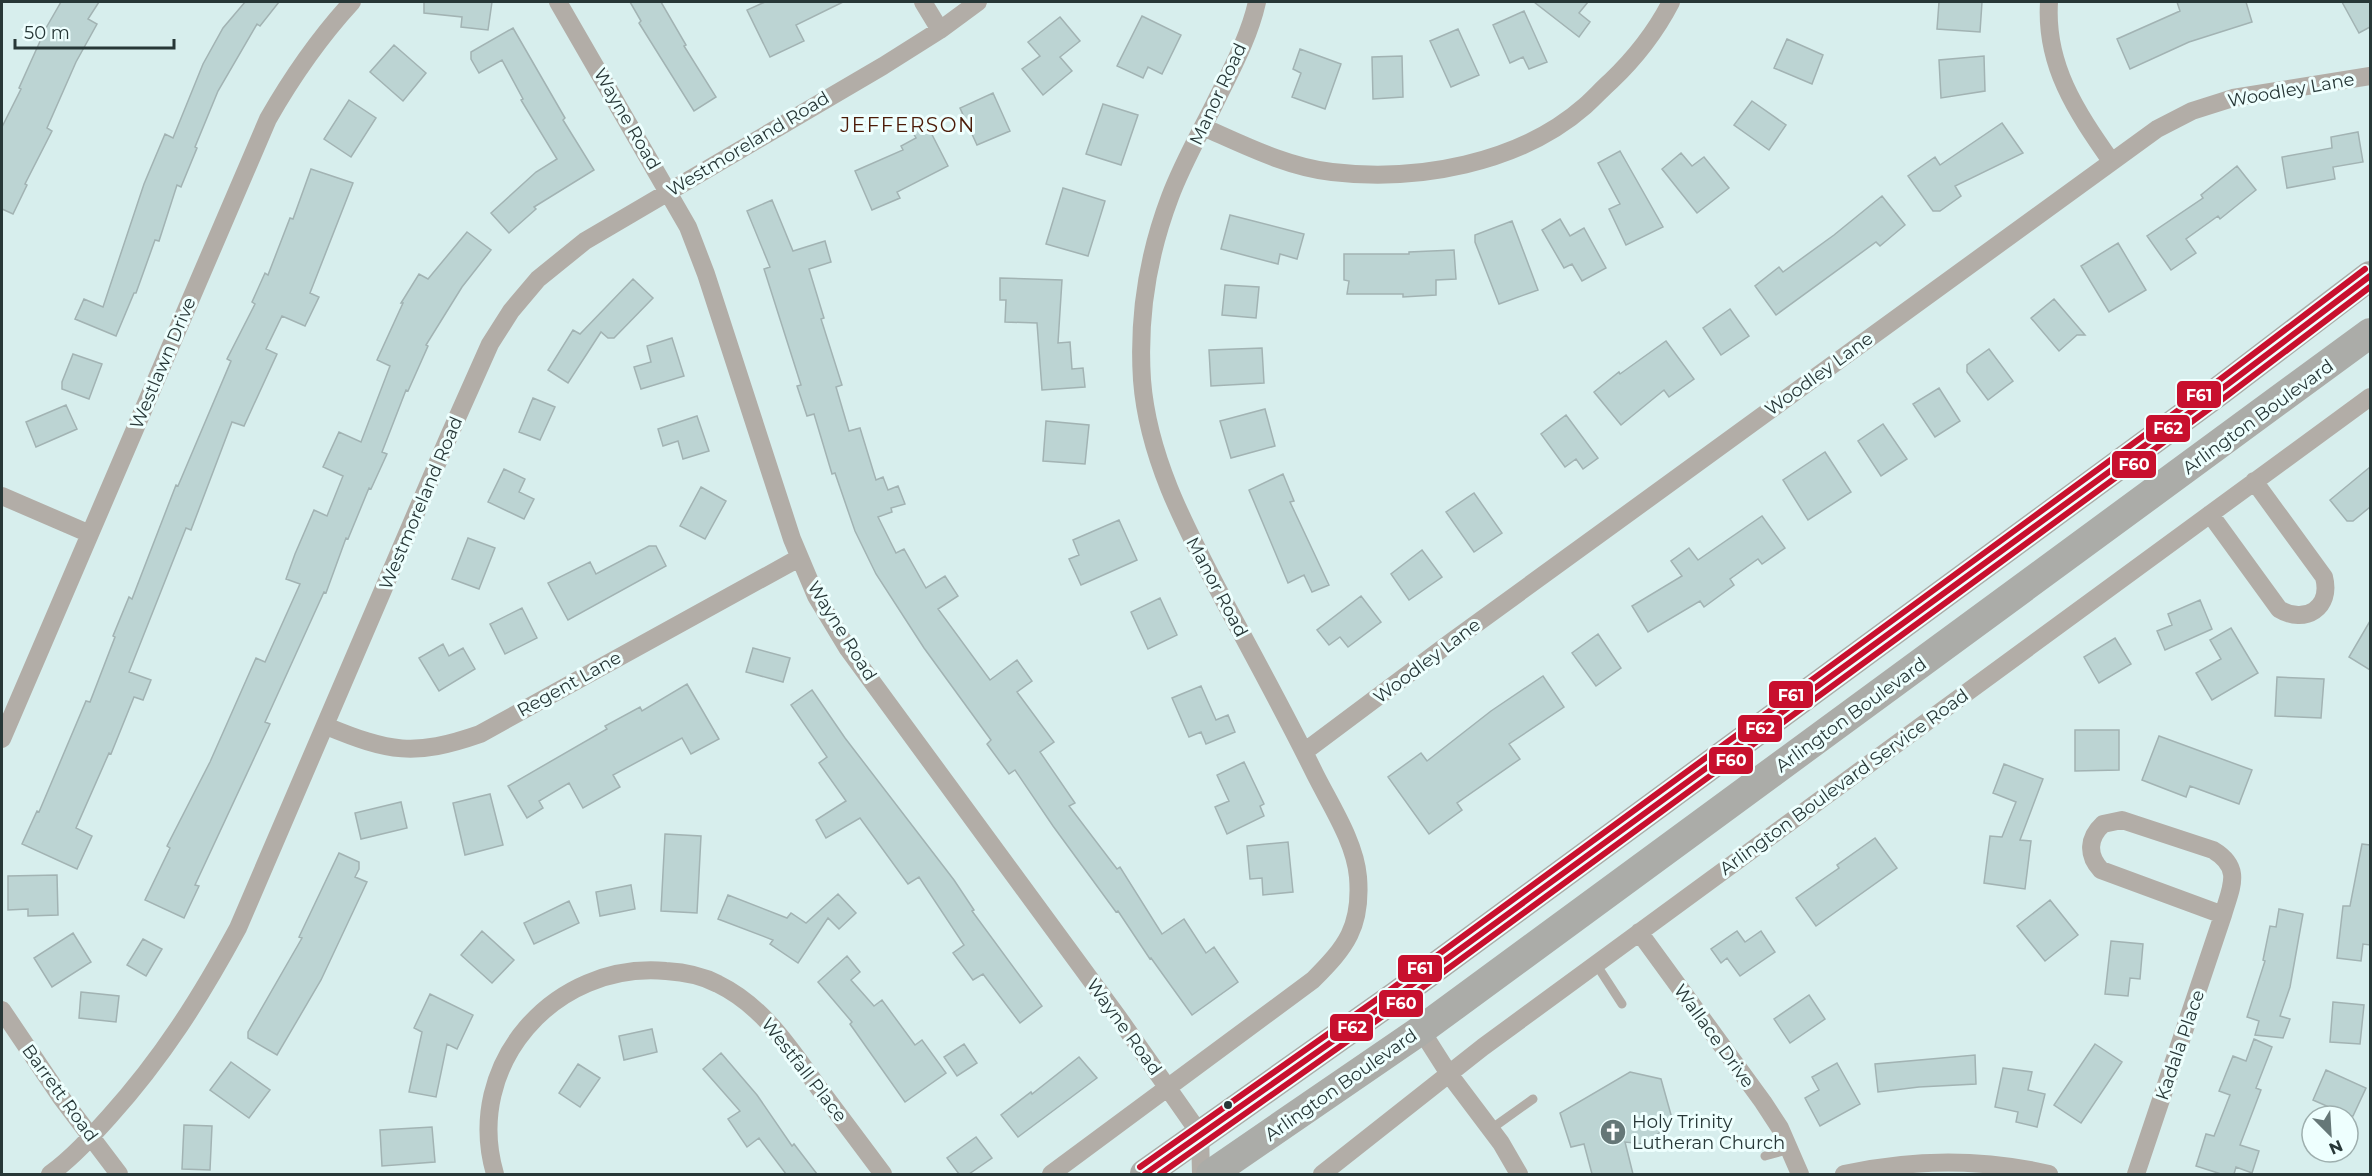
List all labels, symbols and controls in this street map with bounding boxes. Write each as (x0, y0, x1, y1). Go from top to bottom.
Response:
scale bar (15, 12, 174, 50)
text: 50 m (24, 22, 70, 44)
street label: Manor Road (1185, 39, 1251, 149)
street label: Wayne Road (589, 64, 665, 174)
street label: Woodley Lane (2226, 68, 2356, 112)
street label: Westmoreland Road (663, 87, 833, 201)
district label: JEFFERSON (839, 113, 976, 137)
street label: Westlawn Drive (125, 294, 201, 432)
street label: Woodley Lane (1761, 327, 1877, 421)
street label: Arlington Boulevard (2178, 355, 2338, 479)
line badge: F61 (2176, 380, 2222, 409)
text: F61 (2186, 386, 2212, 405)
street label: Westmoreland Road (375, 413, 467, 593)
line badge: F62 (2145, 414, 2191, 443)
text: F62 (2153, 419, 2183, 438)
line badge: F60 (2111, 450, 2157, 479)
text: F60 (2118, 455, 2150, 474)
street label: Manor Road (1181, 533, 1253, 641)
street label: Wayne Road (803, 577, 881, 685)
street label: Woodley Lane (1369, 614, 1485, 708)
street label: Regent Lane (513, 646, 625, 722)
street label: Arlington Boulevard (1771, 653, 1931, 777)
line badge: F61 (1768, 680, 1814, 709)
street label: Arlington Boulevard Service Road (1715, 684, 1973, 880)
text: F61 (1778, 686, 1804, 705)
line badge: F62 (1737, 714, 1783, 743)
text: F62 (1745, 719, 1775, 738)
line badge: F60 (1708, 746, 1754, 775)
text: F60 (1715, 751, 1747, 770)
line badge: F61 (1397, 954, 1443, 983)
text: F61 (1407, 959, 1433, 978)
street label: Wayne Road (1082, 974, 1166, 1080)
street label: Wallace Drive (1669, 980, 1759, 1092)
street label: Kadala Place (2151, 987, 2209, 1103)
line badge: F60 (1378, 989, 1424, 1018)
text: F60 (1385, 994, 1417, 1013)
line badge: F62 (1329, 1013, 1374, 1042)
street label: Westfall Place (756, 1014, 852, 1127)
text: F62 (1337, 1018, 1367, 1037)
street label: Arlington Boulevard (1261, 1024, 1421, 1146)
street label: Barrett Road (17, 1040, 103, 1146)
unlabelled marker (1222, 1099, 1234, 1111)
north arrow (2300, 1104, 2360, 1164)
place label: Holy Trinity Lutheran Church (1632, 1111, 1785, 1154)
church icon: Holy Trinity Lutheran Church (1598, 1117, 1628, 1147)
text: N (2326, 1136, 2346, 1159)

